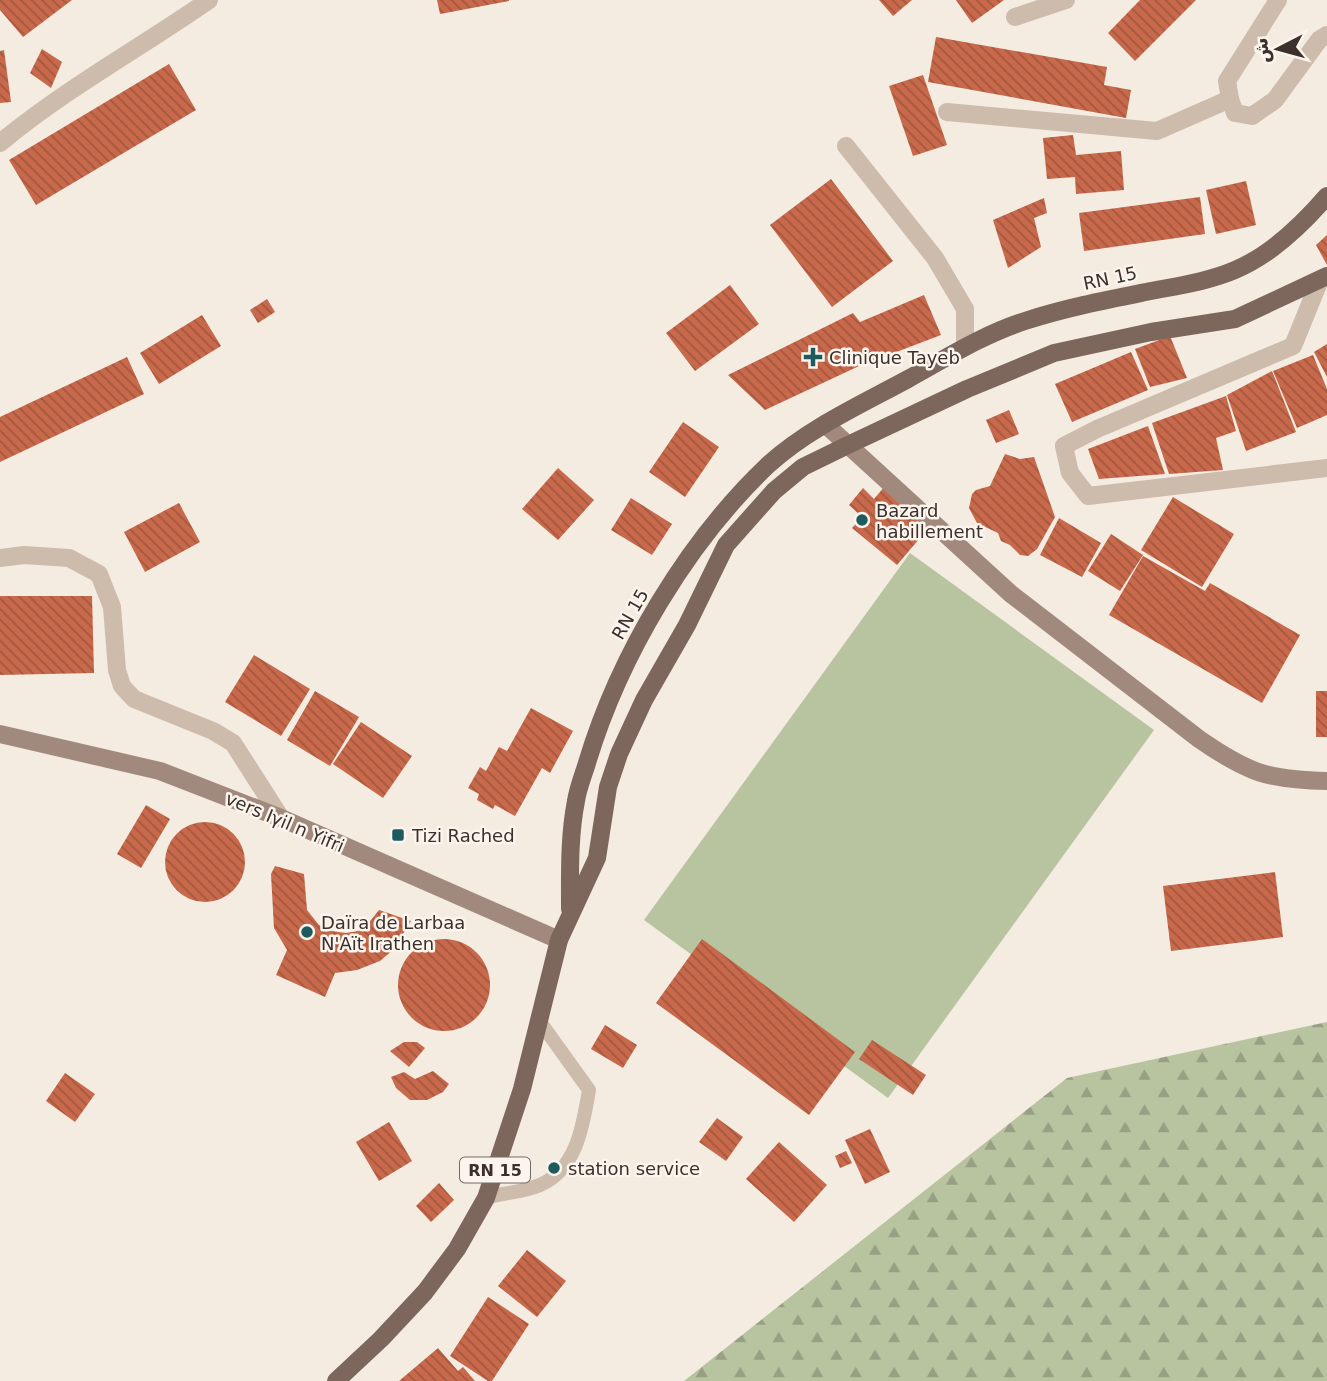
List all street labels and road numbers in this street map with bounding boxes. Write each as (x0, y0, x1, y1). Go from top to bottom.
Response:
street label: RN 15 (1081, 262, 1139, 294)
street label: RN 15 (607, 585, 653, 643)
street label: vers Iγil n Yifri (222, 787, 348, 857)
road number: RN 15 (460, 1158, 530, 1182)

